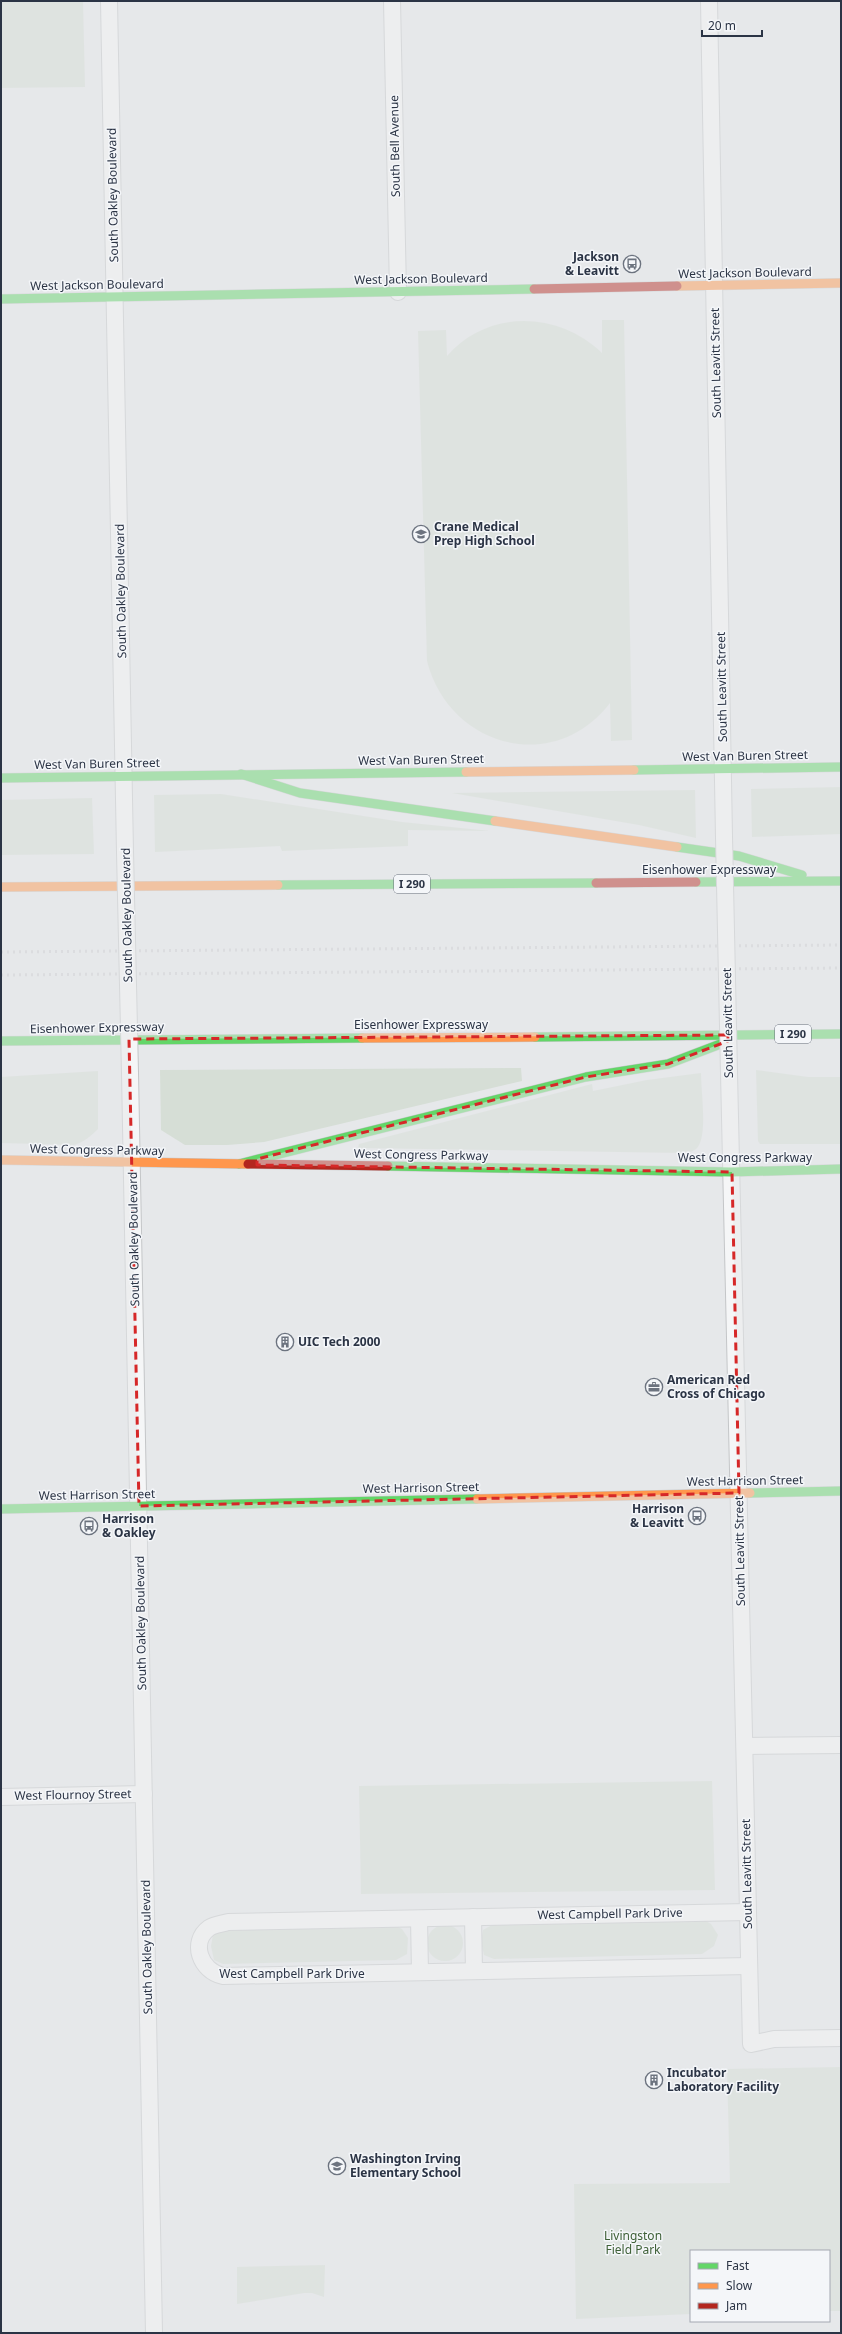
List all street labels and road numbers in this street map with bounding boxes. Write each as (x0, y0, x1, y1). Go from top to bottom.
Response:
street label: South Bell Avenue (385, 95, 404, 197)
street label: South Oakley Boulevard (103, 128, 122, 262)
street label: West Jackson Boulevard (678, 263, 812, 282)
street label: West Jackson Boulevard (354, 269, 488, 288)
street label: West Jackson Boulevard (30, 275, 164, 294)
street label: South Leavitt Street (706, 307, 725, 418)
street label: South Oakley Boulevard (111, 524, 130, 658)
street label: South Leavitt Street (712, 631, 731, 742)
street label: West Van Buren Street (682, 746, 809, 765)
street label: West Van Buren Street (358, 750, 485, 769)
street label: West Van Buren Street (34, 754, 161, 773)
street label: South Oakley Boulevard (117, 848, 136, 982)
street label: Eisenhower Expressway (642, 861, 777, 878)
road number: I 290 (394, 875, 430, 893)
street label: South Leavitt Street (718, 967, 737, 1078)
street label: Eisenhower Expressway (354, 1016, 489, 1033)
street label: Eisenhower Expressway (30, 1018, 165, 1037)
road number: I 290 (775, 1025, 811, 1043)
street label: West Congress Parkway (30, 1140, 165, 1159)
street label: West Congress Parkway (354, 1145, 489, 1164)
street label: West Congress Parkway (678, 1149, 813, 1166)
street label: South Oakley Boulevard (124, 1172, 143, 1306)
street label: West Harrison Street (687, 1471, 804, 1490)
street label: West Harrison Street (363, 1478, 480, 1497)
street label: West Harrison Street (39, 1485, 156, 1504)
street label: South Leavitt Street (730, 1495, 749, 1606)
street label: South Oakley Boulevard (131, 1556, 150, 1690)
street label: West Flournoy Street (14, 1785, 132, 1804)
street label: South Leavitt Street (737, 1818, 756, 1929)
street label: South Oakley Boulevard (137, 1880, 156, 2014)
street label: West Campbell Park Drive (537, 1904, 683, 1923)
street label: West Campbell Park Drive (219, 1965, 365, 1982)

